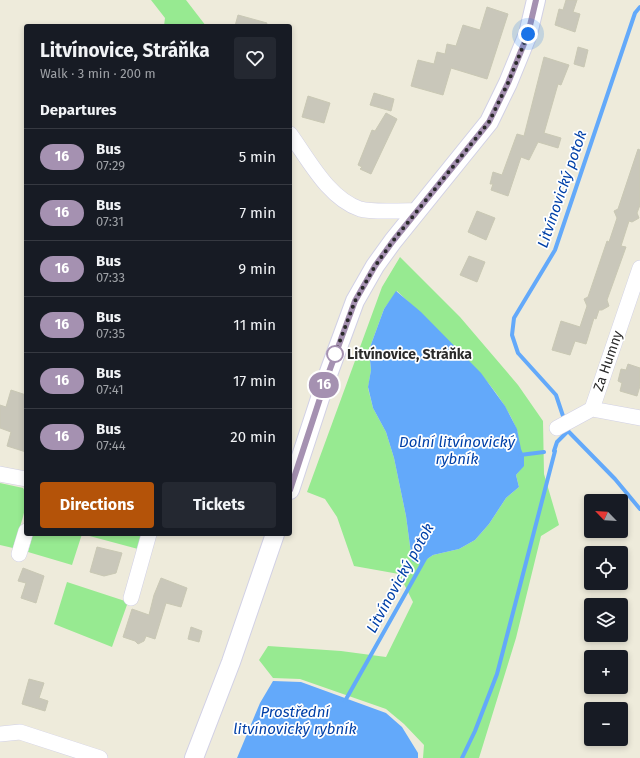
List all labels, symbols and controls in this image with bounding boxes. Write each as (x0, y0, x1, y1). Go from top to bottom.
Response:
your location (518, 24, 538, 44)
button: heart (234, 37, 276, 79)
text: Litvínovice, Stráňka (40, 39, 210, 62)
text: Walk · 3 min · 200 m (40, 66, 156, 81)
text: Departures (40, 101, 117, 119)
water label: Litvínovický potok (534, 128, 590, 250)
text: Bus (96, 140, 121, 158)
text: 16 (55, 148, 69, 165)
text: 5 min (239, 148, 276, 166)
text: 07:29 (96, 158, 125, 173)
text: Bus (96, 196, 121, 214)
text: 16 (55, 204, 69, 221)
text: 7 min (239, 204, 276, 222)
text: 07:31 (96, 214, 124, 229)
text: Bus (96, 252, 121, 270)
text: 16 (55, 260, 69, 277)
text: 9 min (238, 260, 276, 278)
text: 07:33 (96, 270, 125, 285)
text: Bus (96, 308, 121, 326)
text: 16 (55, 316, 69, 333)
text: 11 min (233, 316, 276, 334)
text: 07:35 (96, 326, 125, 341)
street label: Za Humny (590, 328, 626, 394)
marker: Litvínovice, Stráňka (326, 345, 344, 363)
place label: Litvínovice, Stráňka (347, 346, 472, 363)
text: Bus (96, 364, 121, 382)
text: 16 (55, 372, 69, 389)
text: 17 min (233, 372, 276, 390)
line badge: 16 (306, 372, 342, 398)
text: 16 (317, 376, 331, 393)
text: 07:41 (96, 382, 124, 397)
text: Bus (96, 420, 121, 438)
text: 16 (55, 428, 69, 445)
text: 20 min (230, 428, 276, 446)
water label: Dolní litvínovický rybník (399, 433, 516, 468)
text: 07:44 (96, 438, 126, 453)
button: Directions (40, 482, 154, 528)
button: Tickets (162, 482, 276, 528)
north arrow (584, 494, 628, 538)
map controls (584, 494, 628, 746)
water label: Litvínovický potok (362, 520, 438, 636)
button: locate (584, 546, 628, 590)
button: layers (584, 598, 628, 642)
button: + (584, 650, 628, 694)
button: − (584, 702, 628, 746)
water label: Prostřední litvínovický rybník (233, 703, 357, 738)

